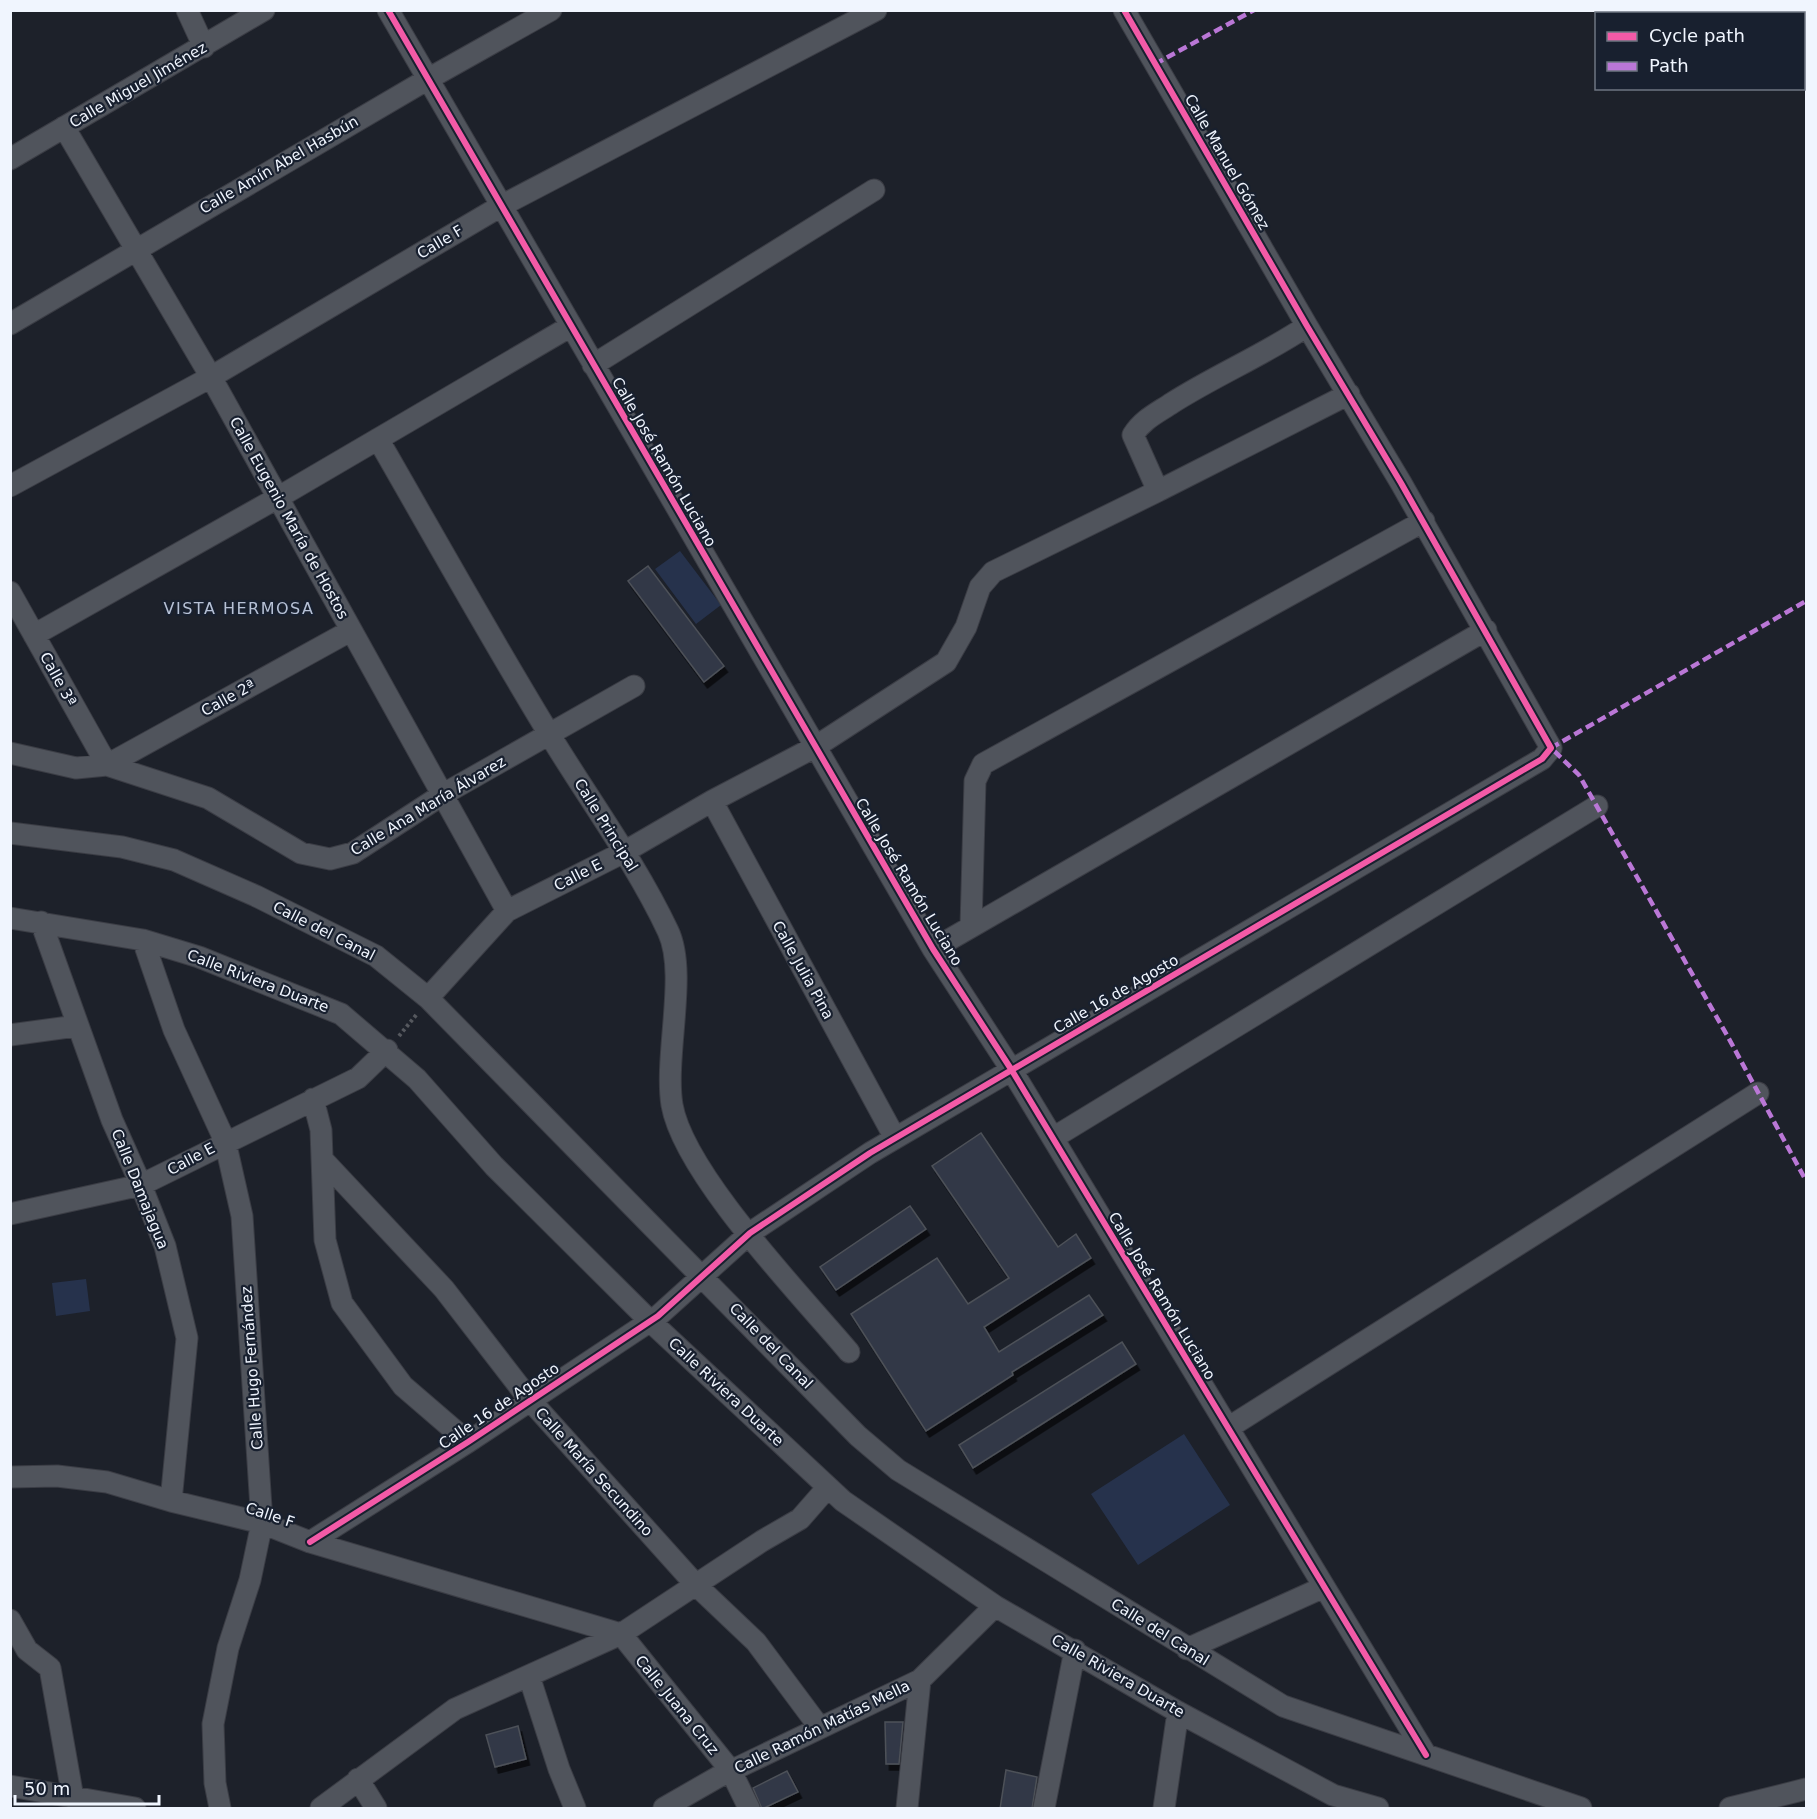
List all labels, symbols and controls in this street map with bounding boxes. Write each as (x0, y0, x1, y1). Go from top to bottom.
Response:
legend (1595, 12, 1805, 90)
text: Cycle path (1649, 25, 1745, 46)
street label: Calle Miguel Jiménez (66, 38, 210, 132)
text: Path (1649, 55, 1689, 76)
street label: Calle Manuel Gómez (1181, 91, 1273, 233)
street label: Calle Amín Abel Hasbún (197, 112, 361, 218)
street label: Calle F (414, 221, 466, 263)
street label: Calle José Ramón Luciano (608, 374, 720, 550)
street label: Calle Eugenio María de Hostos (226, 414, 352, 622)
district label: VISTA HERMOSA (164, 599, 314, 618)
street label: Calle 3ª (36, 649, 80, 709)
street label: Calle 2ª (198, 676, 258, 720)
street label: Calle Ana María Álvarez (347, 752, 509, 859)
street label: Calle Principal (570, 775, 642, 875)
street label: Calle José Ramón Luciano (852, 795, 966, 969)
street label: Calle E (551, 855, 605, 895)
street label: Calle del Canal (270, 898, 378, 964)
street label: Calle Julia Pina (769, 918, 837, 1022)
street label: Calle Riviera Duarte (185, 946, 331, 1016)
street label: Calle 16 de Agosto (1050, 951, 1182, 1037)
street label: Calle Damajagua (108, 1126, 172, 1252)
street label: Calle E (164, 1139, 218, 1179)
street label: Calle José Ramón Luciano (1105, 1209, 1219, 1383)
street label: Calle Hugo Fernández (237, 1285, 267, 1450)
street label: Calle del Canal (726, 1299, 816, 1393)
street label: Calle Riviera Duarte (665, 1334, 787, 1450)
street label: Calle 16 de Agosto (435, 1359, 563, 1453)
street label: Calle María Secundino (532, 1404, 656, 1540)
street label: Calle F (243, 1499, 297, 1531)
street label: Calle del Canal (1108, 1595, 1212, 1669)
street label: Calle Riviera Duarte (1048, 1631, 1188, 1721)
street label: Calle Juana Cruz (631, 1652, 723, 1758)
street label: Calle Ramón Matías Mella (731, 1677, 913, 1777)
scale bar (15, 1768, 159, 1806)
text: 50 m (24, 1778, 70, 1799)

